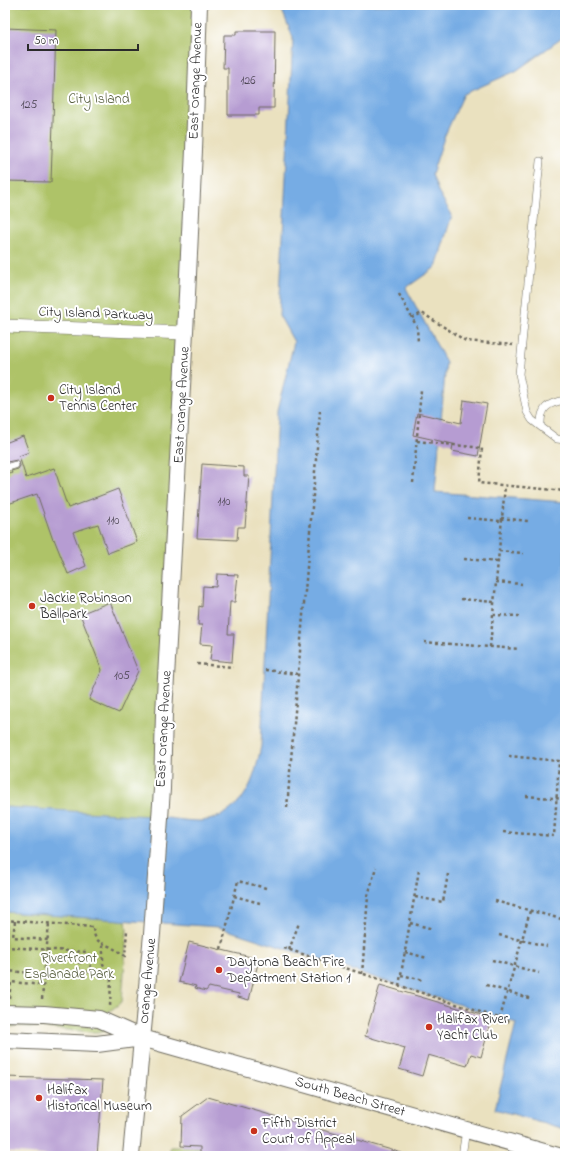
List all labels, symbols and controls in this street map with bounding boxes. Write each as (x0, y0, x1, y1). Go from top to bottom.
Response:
street label: East Orange Avenue (183, 21, 210, 140)
scale bar (28, 26, 138, 52)
text: 50 m (34, 32, 58, 50)
house number: 126 (240, 72, 256, 90)
park label: City Island (68, 89, 130, 111)
house number: 125 (21, 96, 37, 114)
street label: City Island Parkway (38, 302, 154, 328)
street label: East Orange Avenue (168, 345, 197, 464)
place label: City Island Tennis Center (59, 380, 137, 417)
marker: City Island Tennis Center (46, 393, 56, 403)
house number: 110 (218, 493, 230, 511)
house number: 110 (107, 512, 119, 530)
place label: Jackie Robinson Ballpark (39, 588, 132, 625)
marker: Jackie Robinson Ballpark (27, 601, 37, 611)
house number: 105 (114, 667, 130, 685)
street label: East Orange Avenue (150, 669, 179, 788)
street label: Orange Avenue (134, 937, 163, 1025)
park label: Riverfront Esplanade Park (24, 948, 115, 985)
place label: Daytona Beach Fire Department Station 1 (226, 952, 351, 989)
marker: Daytona Beach Fire Department Station 1 (214, 965, 224, 975)
place label: Halifax River Yacht Club (437, 1009, 509, 1046)
marker: Halifax River Yacht Club (424, 1022, 434, 1032)
street label: South Beach Street (292, 1071, 408, 1123)
place label: Halifax Historical Museum (47, 1080, 152, 1117)
marker: Halifax Historical Museum (34, 1093, 44, 1103)
place label: Fifth District Court of Appeal (261, 1113, 355, 1150)
marker: Fifth District Court of Appeal (249, 1126, 259, 1136)

